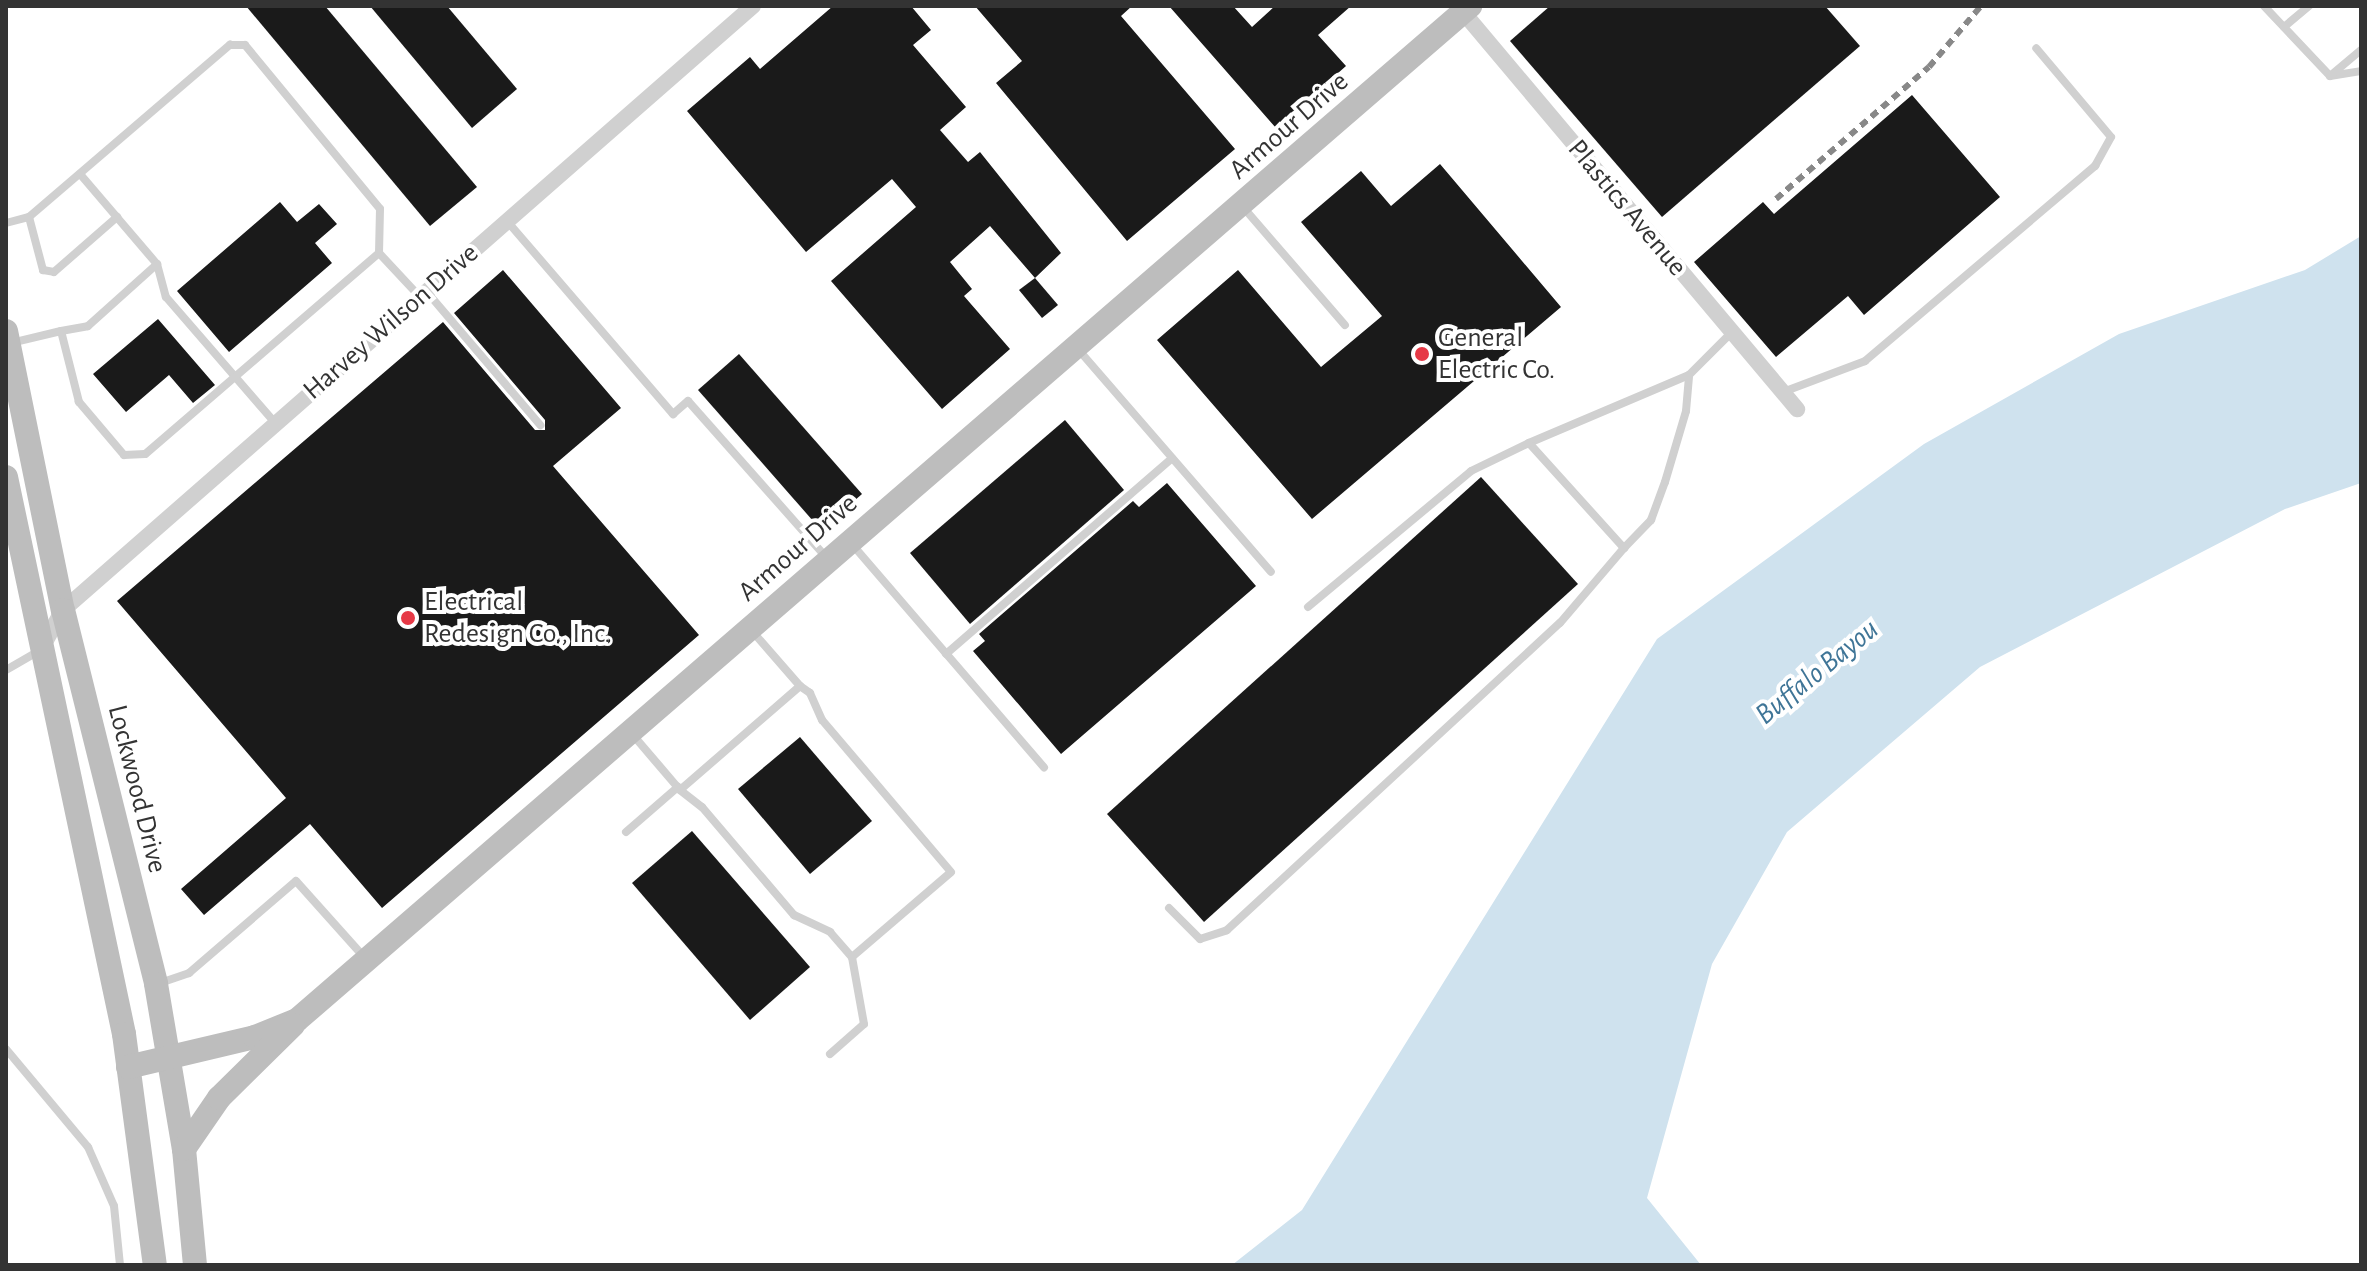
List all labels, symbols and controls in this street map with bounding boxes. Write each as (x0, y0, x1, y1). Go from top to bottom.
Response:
street label: Armour Drive (1223, 65, 1355, 187)
street label: Plastics Avenue (1560, 133, 1694, 283)
street label: Harvey Wilson Drive (296, 237, 486, 407)
place label: General Electric Co. (1438, 321, 1555, 387)
marker: General Electric Co. (1413, 345, 1431, 363)
street label: Armour Drive (732, 487, 864, 609)
place label: Electrical Redesign Co., Inc. (424, 585, 611, 651)
marker: Electrical Redesign Co., Inc. (399, 609, 417, 627)
water label: Buffalo Bayou (1748, 611, 1886, 733)
street label: Lockwood Drive (100, 702, 174, 876)

